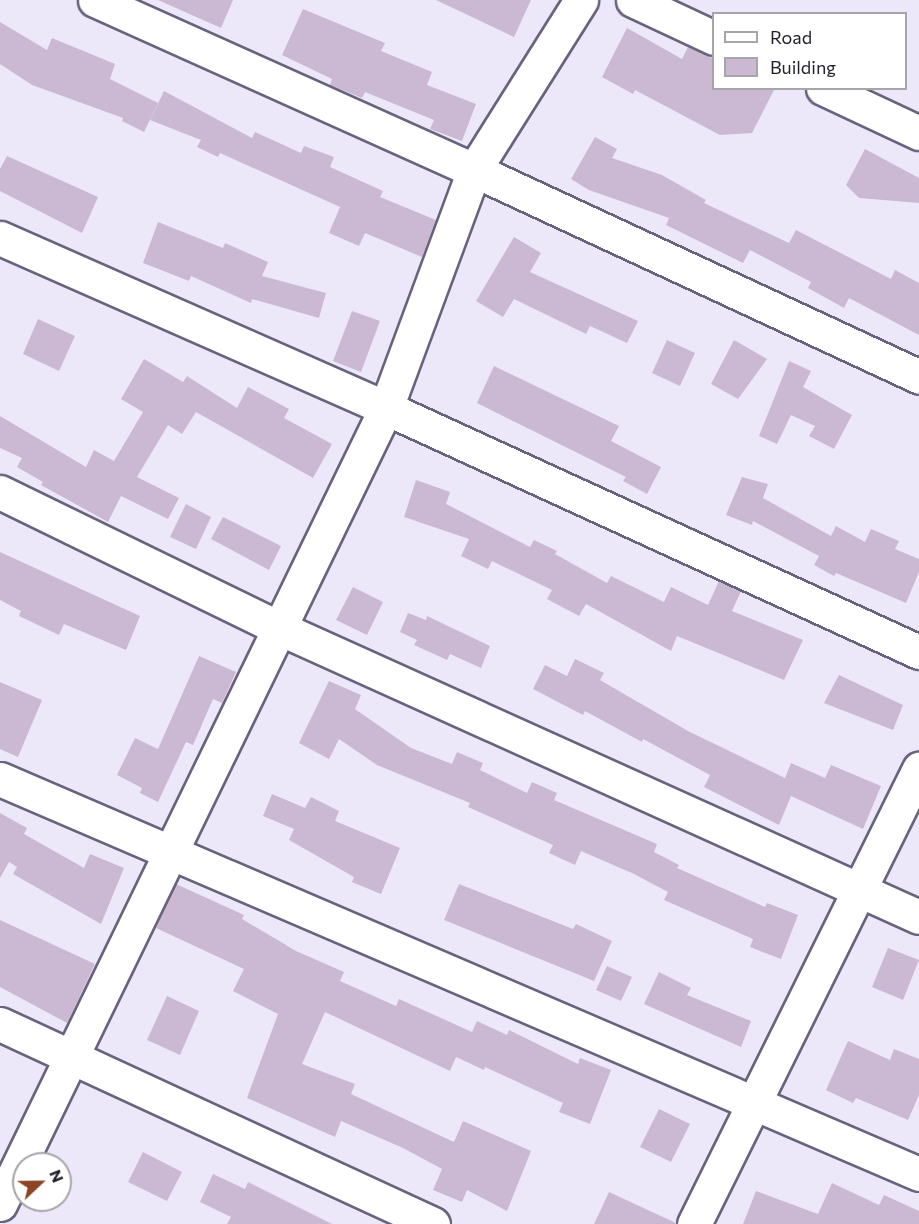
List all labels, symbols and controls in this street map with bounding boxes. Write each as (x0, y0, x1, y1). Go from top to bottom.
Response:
legend (712, 12, 907, 90)
text: Road (770, 26, 812, 48)
text: Building (770, 56, 836, 78)
north arrow (12, 1152, 72, 1212)
text: N (46, 1167, 68, 1185)

